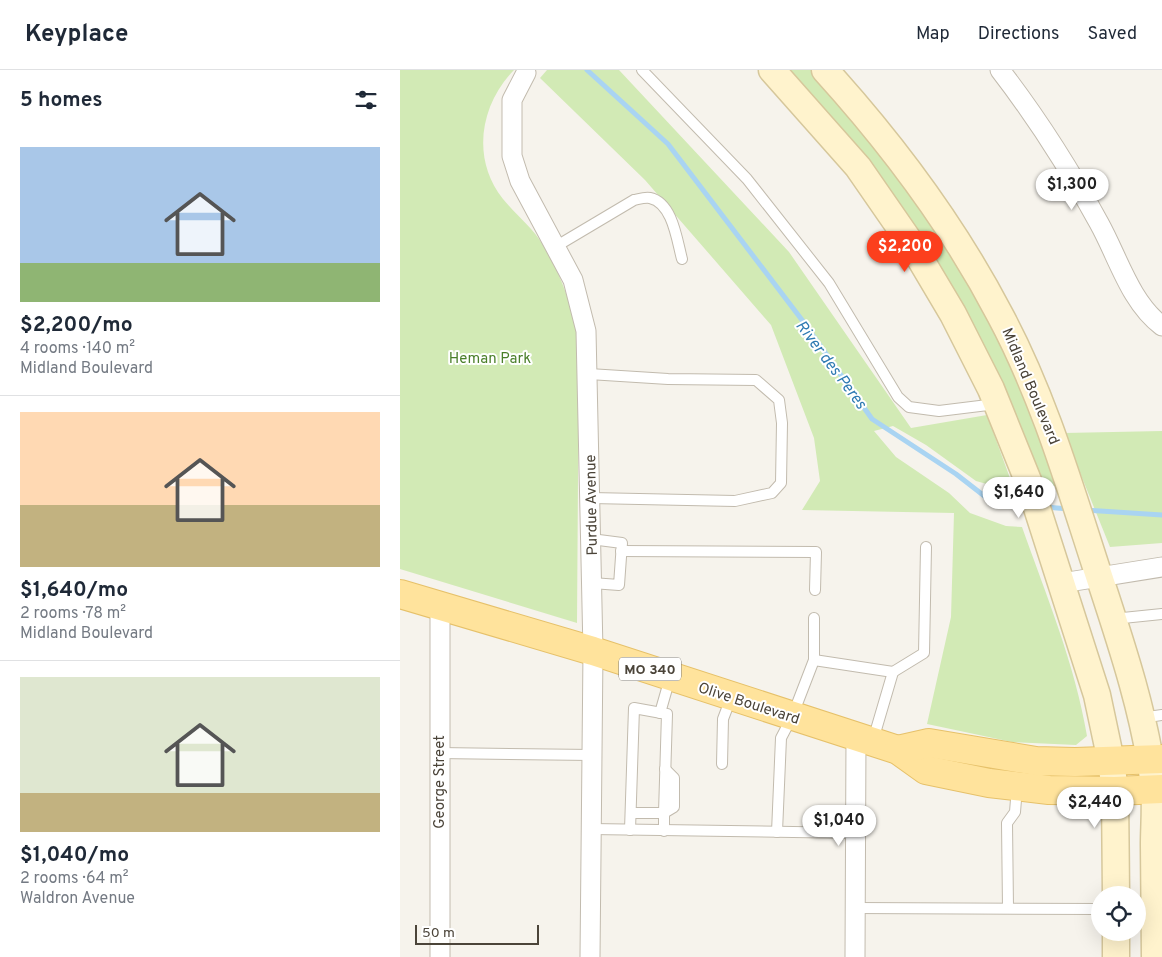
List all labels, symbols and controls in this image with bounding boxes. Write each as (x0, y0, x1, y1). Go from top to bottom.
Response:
text: Keyplace (25, 20, 128, 50)
text: Map (916, 23, 950, 46)
text: Directions (978, 23, 1060, 46)
text: Saved (1088, 23, 1137, 46)
icon: filters (352, 86, 380, 114)
text: 5 homes (20, 87, 103, 114)
pin: $1,300 (1031, 168, 1113, 211)
text: $1,300 (1047, 175, 1097, 195)
icon: home (155, 179, 245, 269)
pin: $2,200 (864, 230, 946, 273)
text: $2,200 (878, 237, 932, 257)
text: $2,200/mo (20, 312, 133, 339)
water label: River des Peres (791, 317, 871, 414)
street label: Midland Boulevard (996, 325, 1063, 448)
text: 4 rooms · 140 m² (20, 339, 135, 359)
park label: Heman Park (449, 350, 531, 369)
text: Midland Boulevard (20, 359, 153, 379)
icon: home (155, 445, 245, 535)
street label: Purdue Avenue (582, 454, 603, 556)
pin: $1,640 (978, 476, 1060, 519)
text: $1,640 (994, 483, 1044, 503)
text: $1,640/mo (20, 577, 128, 604)
text: 2 rooms · 78 m² (20, 604, 126, 624)
text: Midland Boulevard (20, 624, 153, 644)
road number: MO 340 (619, 658, 681, 680)
street label: Olive Boulevard (695, 679, 802, 730)
icon: home (155, 710, 245, 800)
street label: George Street (431, 735, 450, 829)
pin: $2,440 (1054, 786, 1136, 829)
text: $2,440 (1068, 793, 1122, 813)
pin: $1,040 (798, 804, 880, 847)
text: $1,040 (813, 811, 865, 831)
text: $1,040/mo (20, 842, 129, 869)
text: 2 rooms · 64 m² (20, 869, 129, 889)
map controls (1091, 886, 1146, 941)
button: locate (1091, 886, 1146, 941)
text: Waldron Avenue (20, 889, 135, 909)
scale bar (415, 922, 539, 945)
text: 50 m (422, 925, 455, 942)

